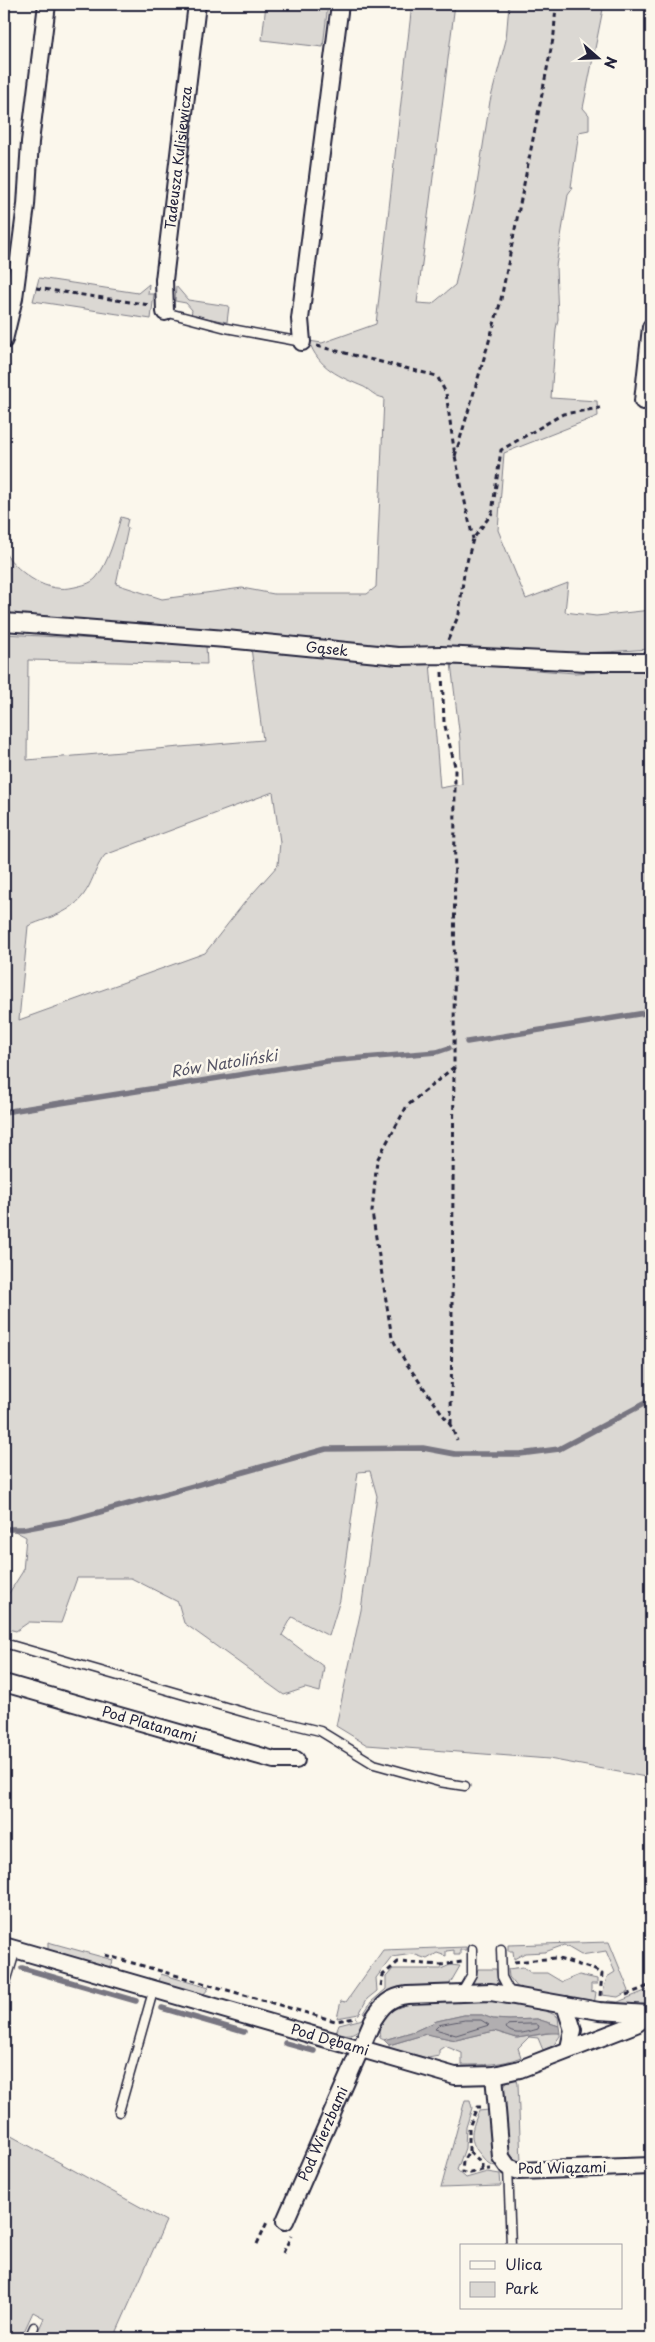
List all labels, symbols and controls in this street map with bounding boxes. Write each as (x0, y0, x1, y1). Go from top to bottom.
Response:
north arrow (572, 32, 622, 82)
text: N (599, 54, 622, 71)
street label: Tadeusza Kulisiewicza (159, 85, 197, 231)
street label: Gąsek (305, 636, 350, 661)
water label: Rów Natoliński (169, 1042, 281, 1082)
street label: Pod Platanami (100, 1700, 199, 1747)
street label: Pod Dębami (288, 2018, 371, 2061)
street label: Pod Wierzbami (293, 2083, 353, 2185)
street label: Pod Wiązami (517, 2156, 607, 2179)
legend (460, 2244, 622, 2310)
text: Ulica (505, 2252, 543, 2275)
text: Park (505, 2276, 539, 2299)

